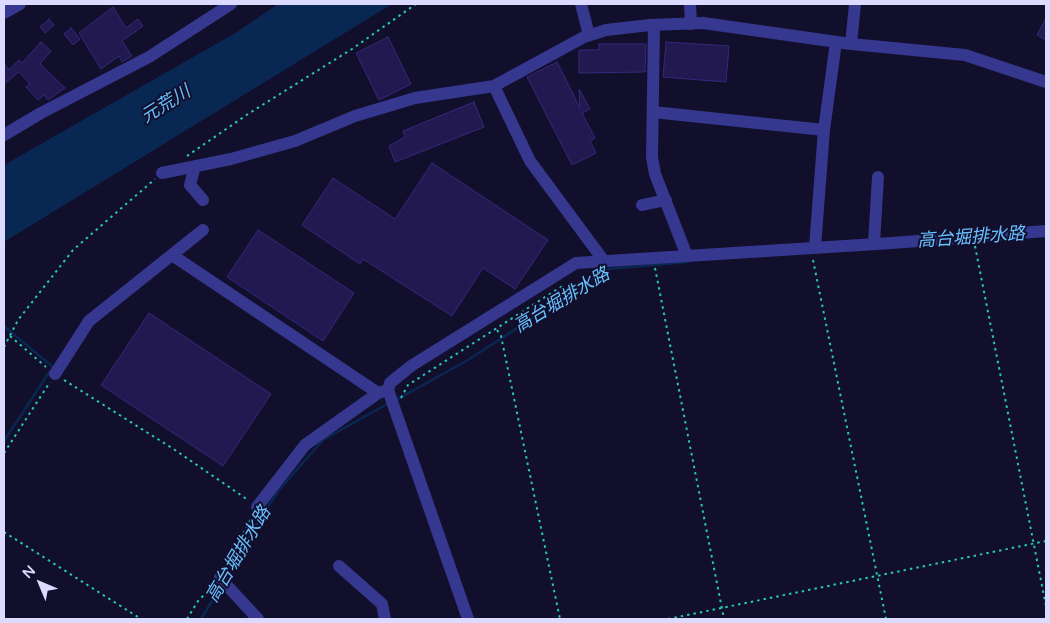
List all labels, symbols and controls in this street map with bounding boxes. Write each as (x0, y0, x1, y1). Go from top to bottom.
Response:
water label: 元荒川 (137, 82, 195, 128)
water label: 高台堀排水路 (916, 223, 1026, 253)
water label: 高台堀排水路 (510, 264, 614, 338)
water label: 高台堀排水路 (202, 503, 276, 607)
north arrow (15, 558, 65, 608)
text: N (19, 562, 39, 582)

